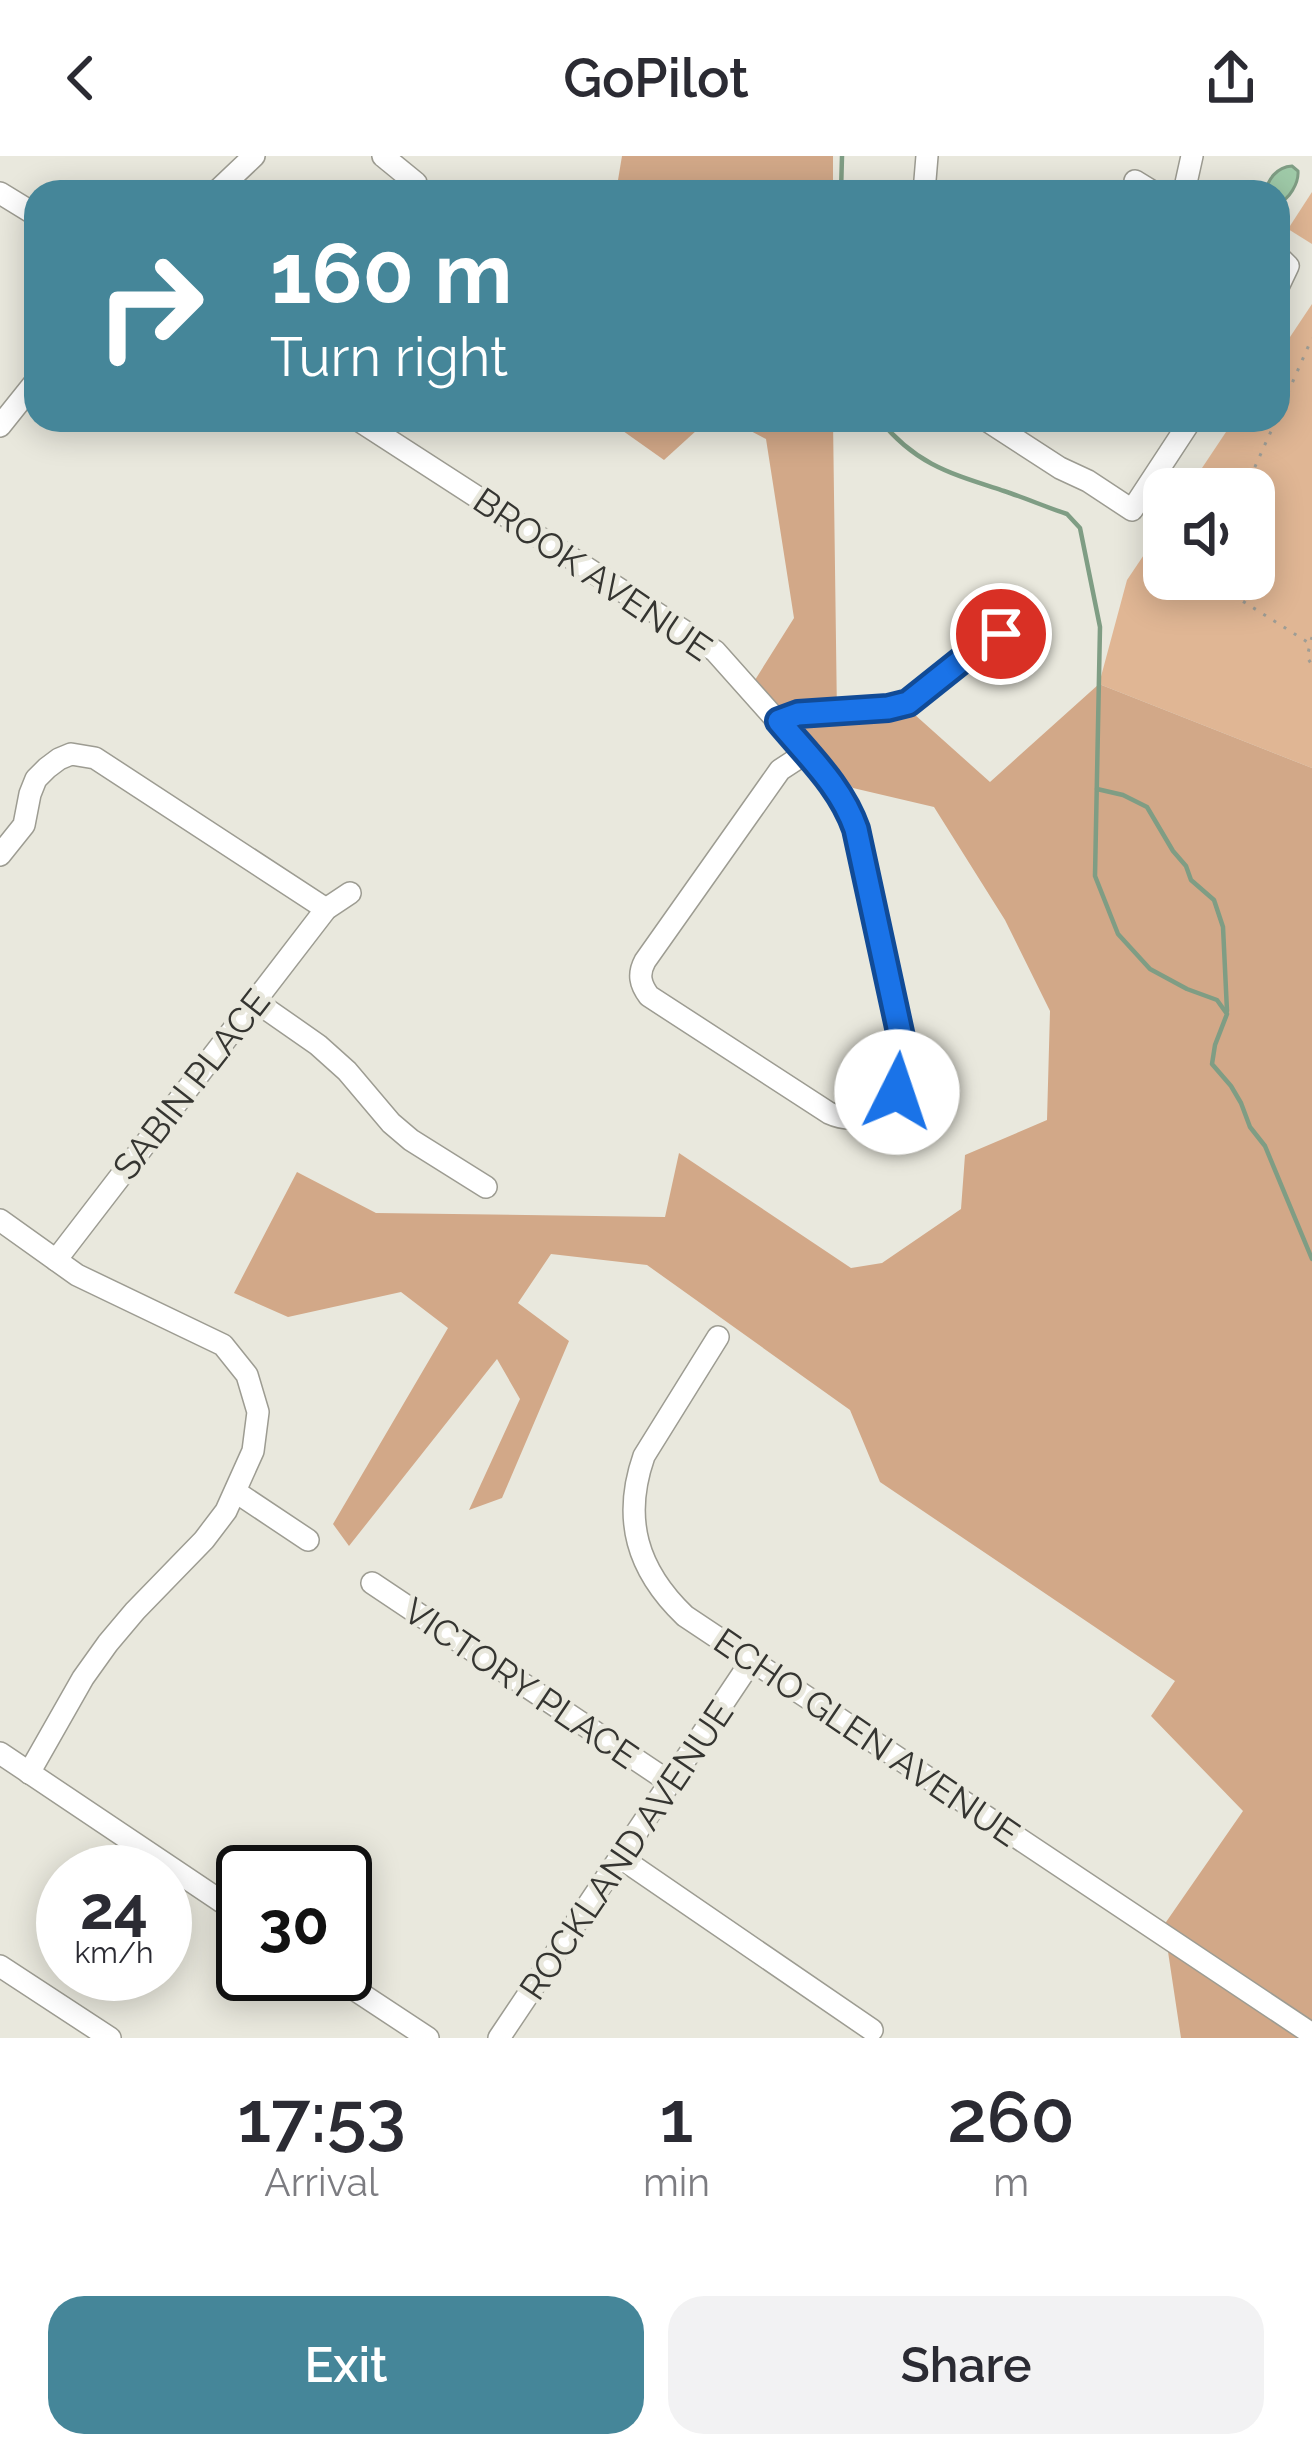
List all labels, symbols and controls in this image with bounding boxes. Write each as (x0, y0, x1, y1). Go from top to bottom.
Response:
icon: back (48, 45, 114, 111)
icon: share (1198, 45, 1264, 111)
text: GoPilot (563, 46, 749, 110)
text: 160 m (270, 224, 512, 323)
icon: right (72, 228, 228, 384)
text: Turn right (270, 325, 508, 389)
map controls (1143, 468, 1275, 600)
button: sound (1143, 468, 1275, 600)
street label: BROOK AVENUE (466, 479, 720, 669)
pin (950, 583, 1052, 685)
icon: arrive (968, 601, 1034, 667)
street label: SABIN PLACE (104, 981, 278, 1187)
position arrow (834, 1029, 960, 1155)
street label: VICTORY PLACE (396, 1589, 646, 1777)
street label: ECHO GLEN AVENUE (706, 1619, 1028, 1855)
street label: ROCKLAND AVENUE (511, 1693, 741, 2007)
speed limit sign: 30 (216, 1845, 372, 2001)
text: 24 (80, 1873, 148, 1943)
text: km/h (74, 1935, 154, 1970)
text: 17:53 (237, 2074, 406, 2159)
text: 1 (660, 2074, 694, 2159)
text: 260 (947, 2074, 1075, 2159)
text: Arrival (264, 2159, 379, 2205)
text: min (643, 2159, 710, 2205)
text: m (993, 2159, 1029, 2205)
button: Exit (48, 2296, 644, 2434)
button: Share (668, 2296, 1264, 2434)

